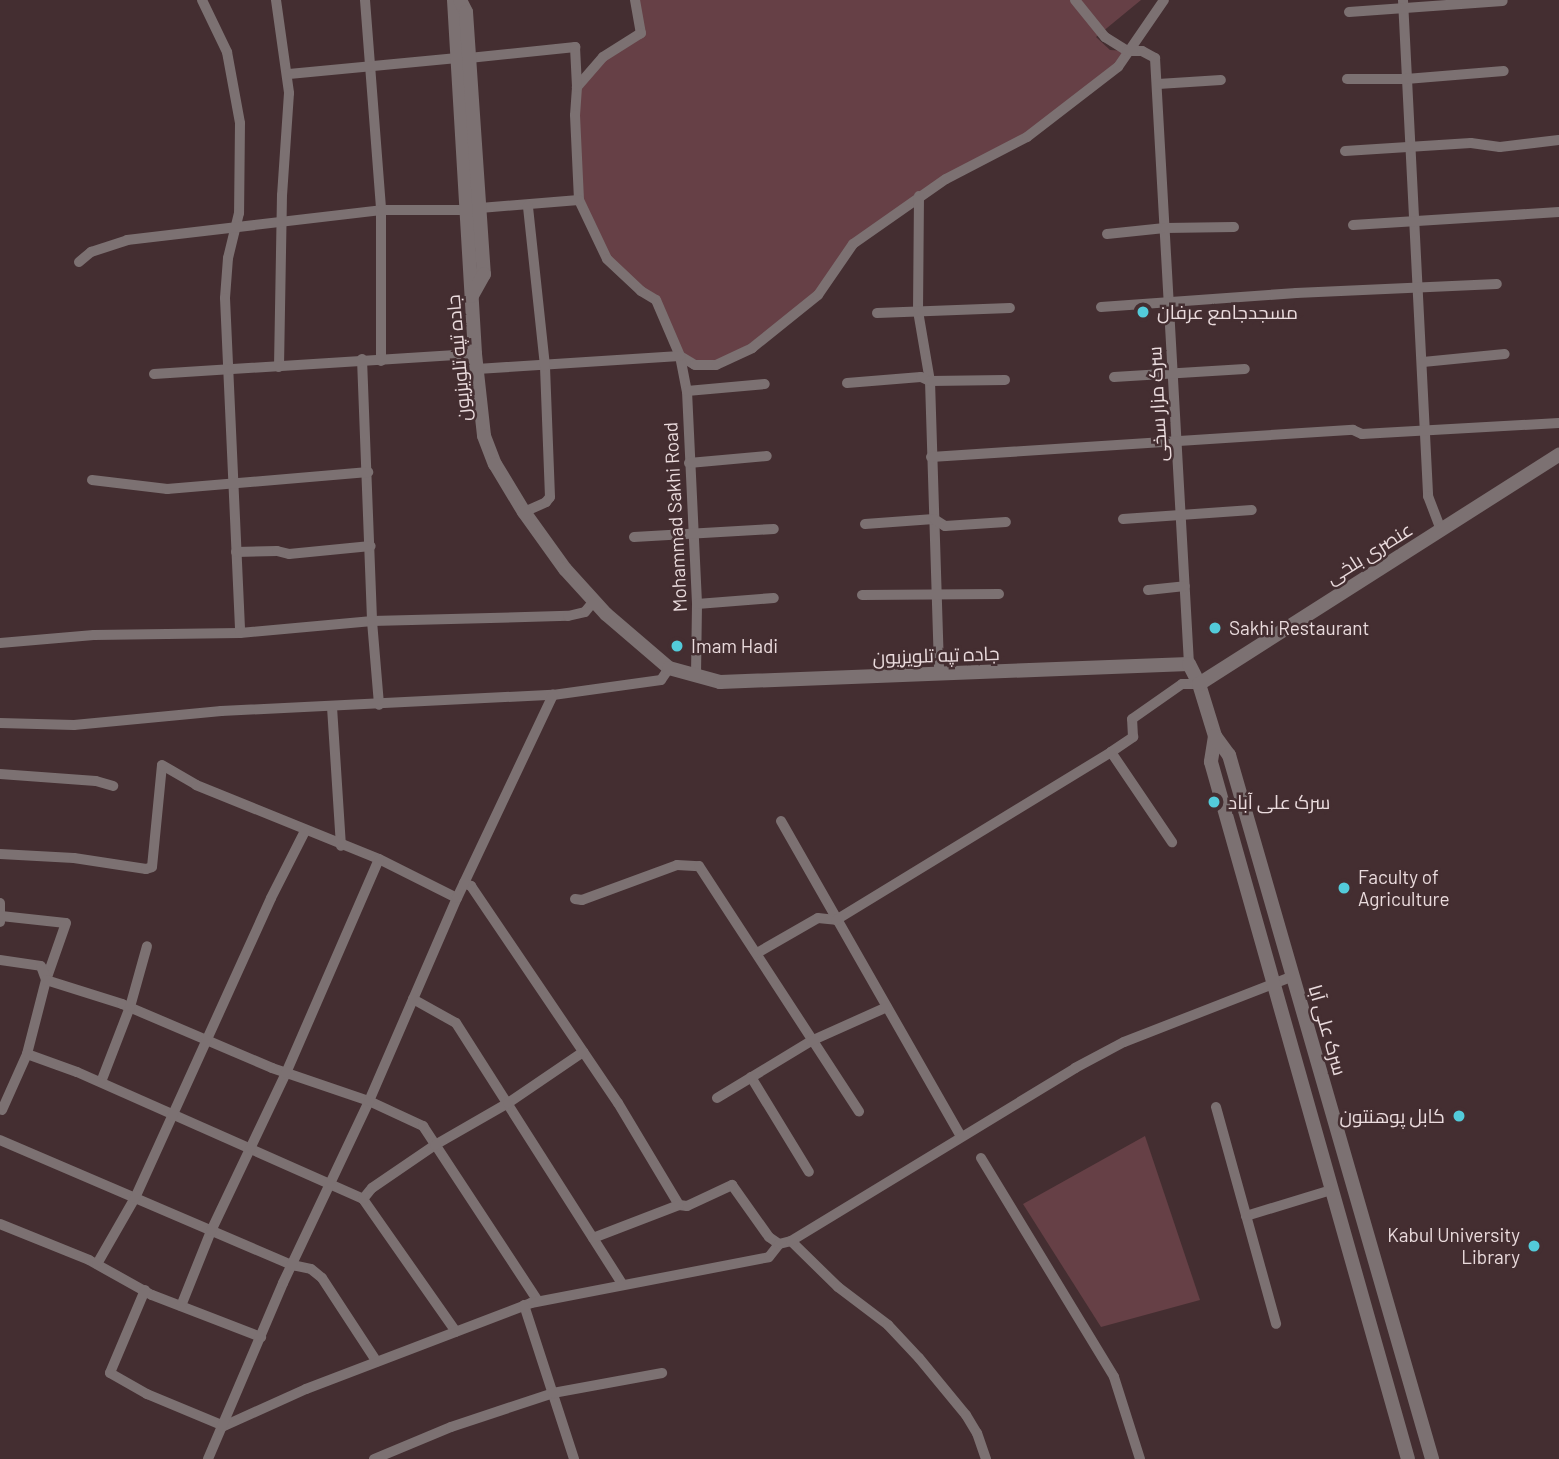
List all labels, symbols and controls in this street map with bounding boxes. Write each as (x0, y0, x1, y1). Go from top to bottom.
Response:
street label: جاده تپه تلویزیون (441, 294, 475, 422)
place label: مسجدجامع عرفان (1157, 301, 1298, 323)
marker: مسجدجامع عرفان (1135, 304, 1151, 320)
street label: سرک مزار سخی (1143, 346, 1171, 462)
street label: Mohammad Sakhi Road (659, 421, 691, 613)
street label: عنصری بلخی (1321, 517, 1417, 589)
place label: Sakhi Restaurant (1229, 617, 1369, 639)
marker: Sakhi Restaurant (1207, 620, 1223, 636)
place label: Imam Hadi (691, 635, 778, 657)
marker: Imam Hadi (669, 638, 685, 654)
street label: جاده تپه تلویزیون (872, 641, 1000, 669)
place label: سرک علی آباد (1228, 791, 1330, 813)
marker: سرک علی آباد (1206, 794, 1222, 810)
place label: Faculty of Agriculture (1358, 866, 1450, 910)
marker: Faculty of Agriculture (1336, 880, 1352, 896)
street label: سرک علی آبا (1304, 982, 1352, 1078)
place label: کابل پوهنتون (1339, 1105, 1445, 1127)
marker: کابل پوهنتون (1451, 1108, 1467, 1124)
place label: Kabul University Library (1387, 1224, 1520, 1268)
marker: Kabul University Library (1526, 1238, 1542, 1254)

